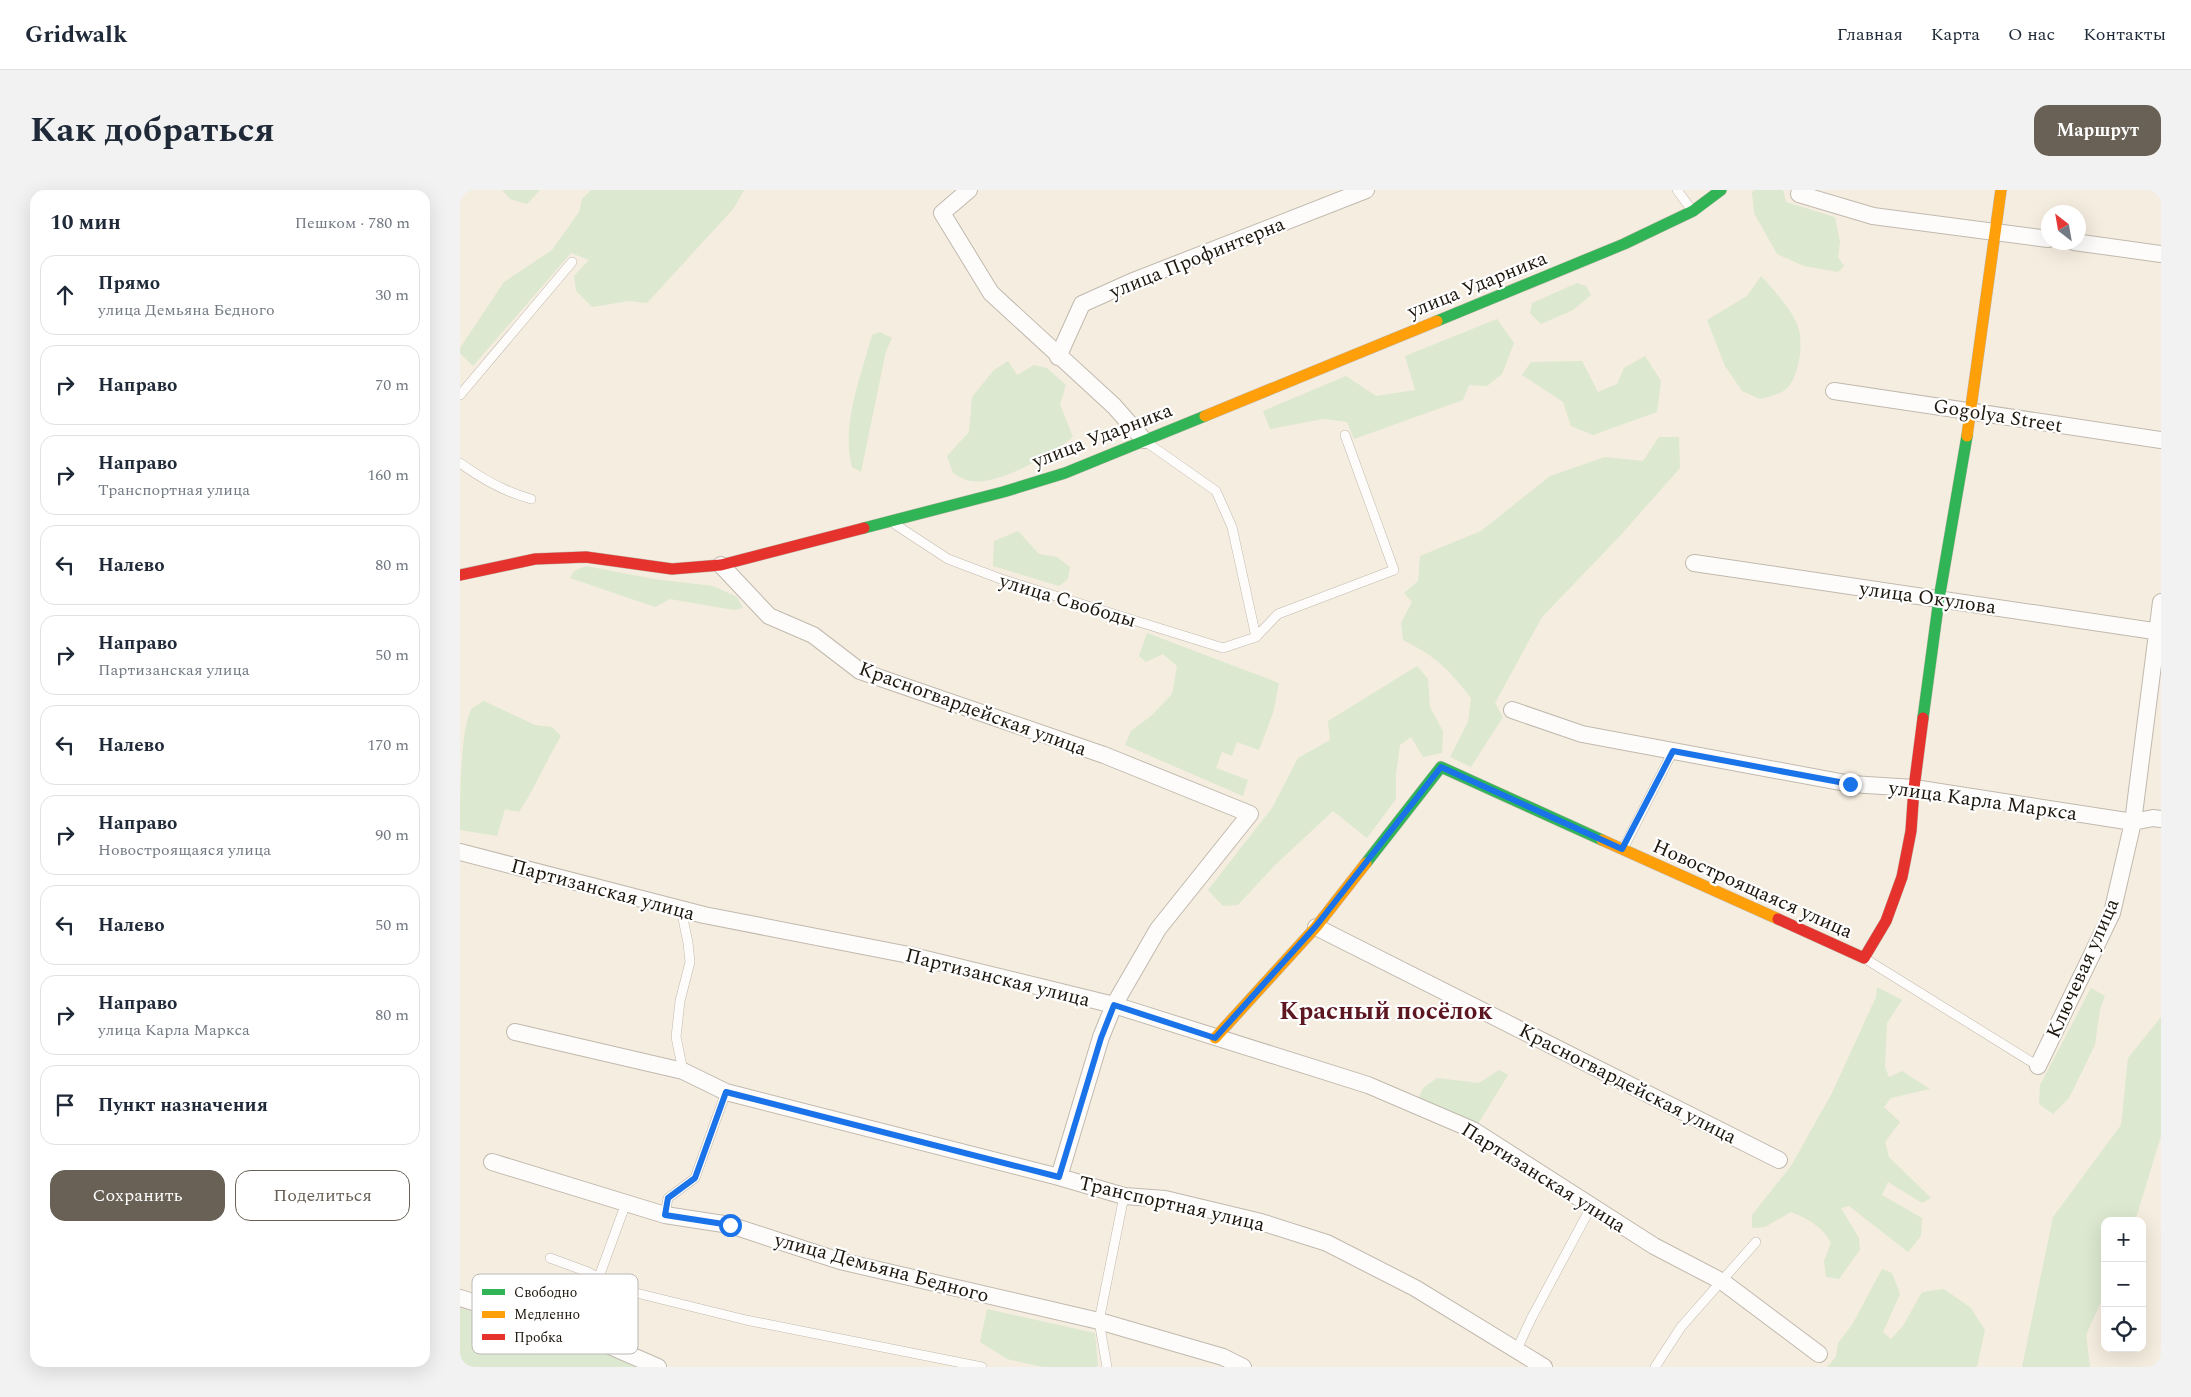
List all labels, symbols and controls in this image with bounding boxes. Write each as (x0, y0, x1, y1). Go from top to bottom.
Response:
text: Gridwalk (25, 17, 127, 53)
text: Главная (1837, 21, 1903, 48)
text: Карта (1931, 21, 1980, 48)
text: О нас (2008, 21, 2055, 48)
text: Контакты (2083, 21, 2166, 48)
text: Как добраться (30, 104, 275, 157)
button: Маршрут (2034, 105, 2161, 156)
north arrow (2041, 205, 2086, 250)
text: 10 мин (50, 207, 121, 239)
street label: улица Профинтерна (1104, 209, 1290, 307)
text: Пешком · 780 m (295, 211, 410, 235)
street label: улица Ударника (1402, 243, 1552, 327)
text: Прямо (98, 269, 160, 298)
icon: ahead (51, 281, 79, 309)
text: 30 m (375, 283, 409, 307)
text: улица Демьяна Бедного (98, 298, 275, 322)
icon: right (51, 371, 79, 399)
text: Направо (98, 371, 177, 400)
text: 70 m (375, 373, 409, 397)
street label: Gogolya Street (1931, 391, 2065, 441)
street label: улица Ударника (1027, 395, 1177, 477)
text: Направо (98, 449, 177, 478)
icon: right (51, 461, 79, 489)
text: 160 m (367, 463, 409, 487)
text: Транспортная улица (98, 478, 250, 502)
icon: left (51, 551, 79, 579)
text: Налево (98, 551, 165, 580)
text: 80 m (375, 553, 409, 577)
street label: улица Свободы (995, 566, 1140, 636)
street label: улица Окулова (1857, 573, 1998, 622)
text: Направо (98, 629, 177, 658)
icon: right (51, 641, 79, 669)
text: 50 m (375, 643, 409, 667)
street label: Красногвардейская улица (854, 654, 1091, 764)
text: Партизанская улица (98, 658, 250, 682)
icon: left (51, 731, 79, 759)
text: Налево (98, 731, 165, 760)
text: 170 m (367, 733, 409, 757)
route end (1839, 773, 1862, 796)
street label: улица Карла Маркса (1886, 773, 2079, 829)
text: Направо (98, 809, 177, 838)
icon: right (51, 821, 79, 849)
text: 90 m (375, 823, 409, 847)
street label: Новостроящаяся улица (1648, 831, 1858, 947)
text: Новостроящаяся улица (98, 838, 271, 862)
street label: Партизанская улица (507, 851, 698, 929)
street label: Ключевая улица (2039, 893, 2127, 1043)
icon: left (51, 911, 79, 939)
text: Налево (98, 911, 165, 940)
text: 50 m (375, 913, 409, 937)
street label: Партизанская улица (902, 940, 1094, 1016)
text: Направо (98, 989, 177, 1018)
district label: Красный посёлок (1279, 993, 1493, 1031)
icon: right (51, 1001, 79, 1029)
text: 80 m (375, 1003, 409, 1027)
street label: Красногвардейская улица (1513, 1016, 1742, 1152)
text: улица Карла Маркса (98, 1018, 250, 1042)
icon: arrive (51, 1091, 79, 1119)
text: Пункт назначения (98, 1091, 268, 1120)
street label: Партизанская улица (1455, 1115, 1632, 1241)
street label: Транспортная улица (1076, 1168, 1268, 1240)
button: Сохранить (50, 1170, 225, 1221)
button: Поделиться (235, 1170, 410, 1221)
route start (719, 1214, 742, 1237)
map controls (2101, 1217, 2146, 1352)
button: + (2101, 1217, 2146, 1262)
street label: улица Демьяна Бедного (770, 1225, 992, 1311)
button: − (2101, 1262, 2146, 1307)
legend (472, 1274, 638, 1354)
text: Свободно (514, 1282, 577, 1303)
text: Медленно (514, 1304, 580, 1325)
button: locate (2101, 1307, 2146, 1352)
text: Пробка (514, 1327, 563, 1348)

